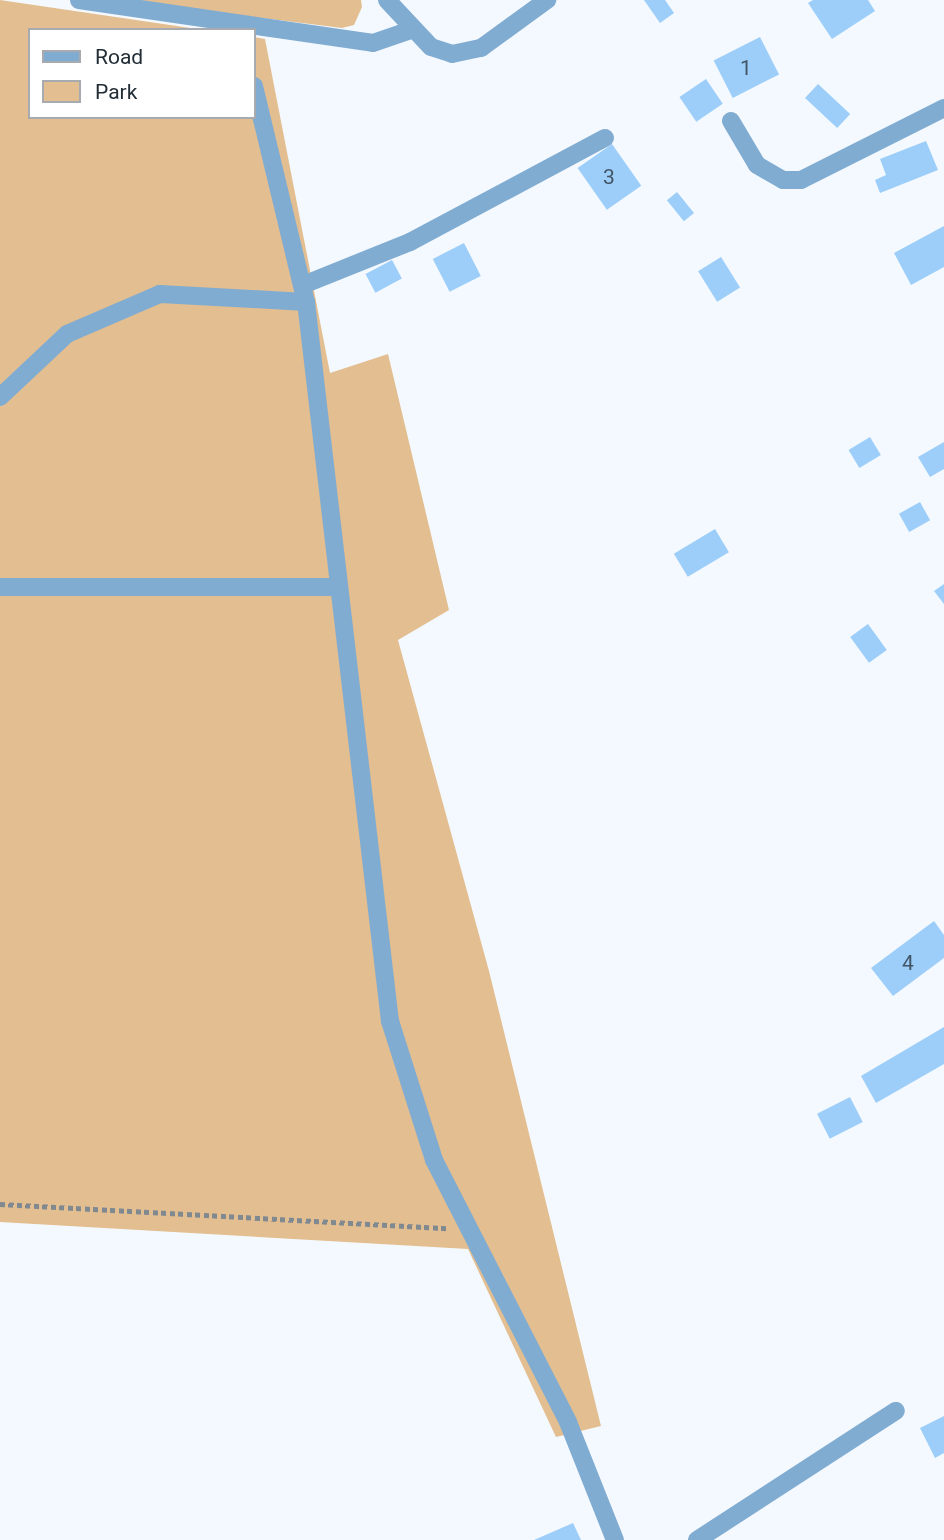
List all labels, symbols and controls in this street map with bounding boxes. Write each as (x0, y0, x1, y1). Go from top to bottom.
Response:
legend (28, 28, 256, 119)
text: Road (95, 45, 143, 69)
house number: 1 (740, 55, 752, 81)
text: Park (95, 80, 137, 104)
house number: 3 (603, 164, 615, 190)
house number: 4 (902, 950, 914, 976)

